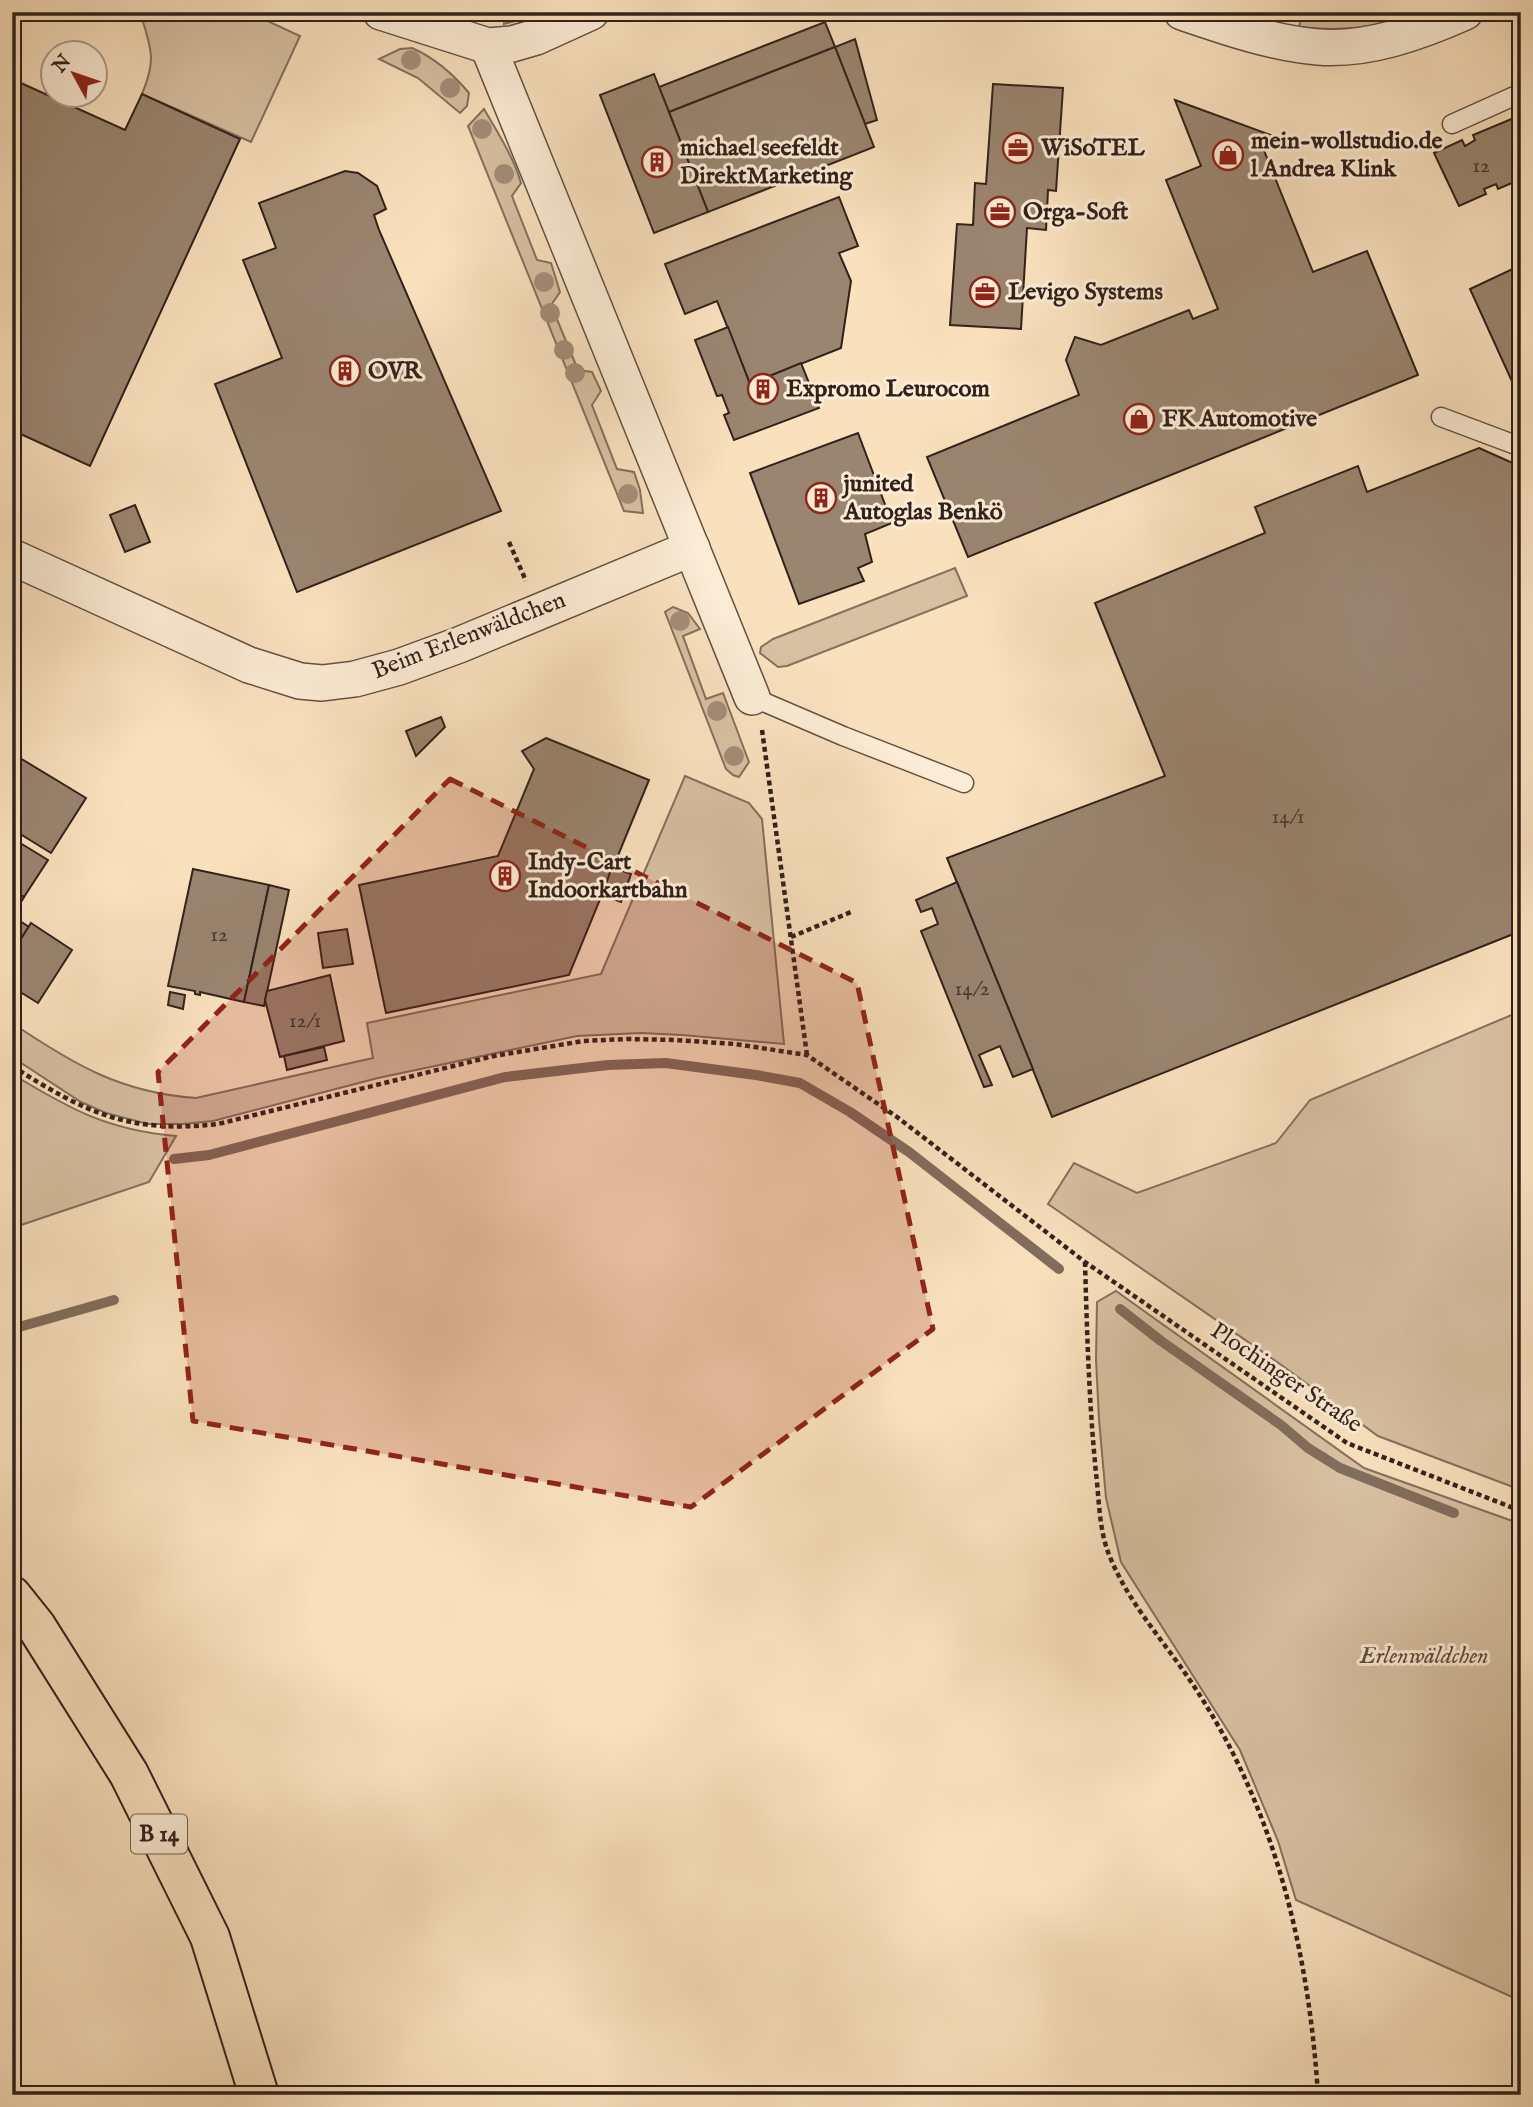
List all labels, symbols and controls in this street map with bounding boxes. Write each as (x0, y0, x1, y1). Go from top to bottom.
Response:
north arrow (38, 38, 108, 108)
text: N (47, 50, 77, 79)
place label: mein-wollstudio.de l Andrea Klink (1250, 126, 1443, 185)
office icon: WiSoTEL (1001, 131, 1035, 165)
place label: michael seefeldt DirektMarketing (680, 133, 853, 192)
place label: WiSoTEL (1040, 133, 1145, 164)
shop icon: mein-wollstudio.de l Andrea Klink (1211, 138, 1245, 172)
building icon: michael seefeldt DirektMarketing (640, 145, 674, 179)
house number: 12 (1472, 153, 1490, 180)
office icon: Orga-Soft (983, 195, 1017, 229)
place label: Orga-Soft (1023, 197, 1129, 228)
office icon: Levigo Systems (968, 275, 1002, 309)
place label: Levigo Systems (1008, 277, 1164, 308)
building icon: OVR (328, 354, 362, 388)
place label: OVR (368, 356, 423, 387)
building icon: Expromo Leurocom (746, 372, 780, 406)
place label: Expromo Leurocom (786, 374, 990, 405)
shop icon: FK Automotive (1122, 402, 1156, 436)
place label: FK Automotive (1162, 404, 1317, 435)
place label: junited Autoglas Benkö (841, 469, 1003, 528)
building icon: junited Autoglas Benkö (804, 481, 838, 515)
street label: Beim Erlenwäldchen (368, 585, 570, 687)
house number: 14/1 (1271, 804, 1305, 831)
place label: Indy-Cart Indoorkartbahn (528, 847, 688, 906)
building icon: Indy-Cart Indoorkartbahn (488, 859, 522, 893)
house number: 12 (210, 922, 228, 949)
house number: 14/2 (955, 976, 990, 1003)
house number: 12/1 (289, 1008, 321, 1035)
street label: Plochinger Straße (1204, 1316, 1368, 1440)
park label: Erlenwäldchen (1358, 1641, 1489, 1672)
road number: B 14 (131, 1814, 187, 1854)

